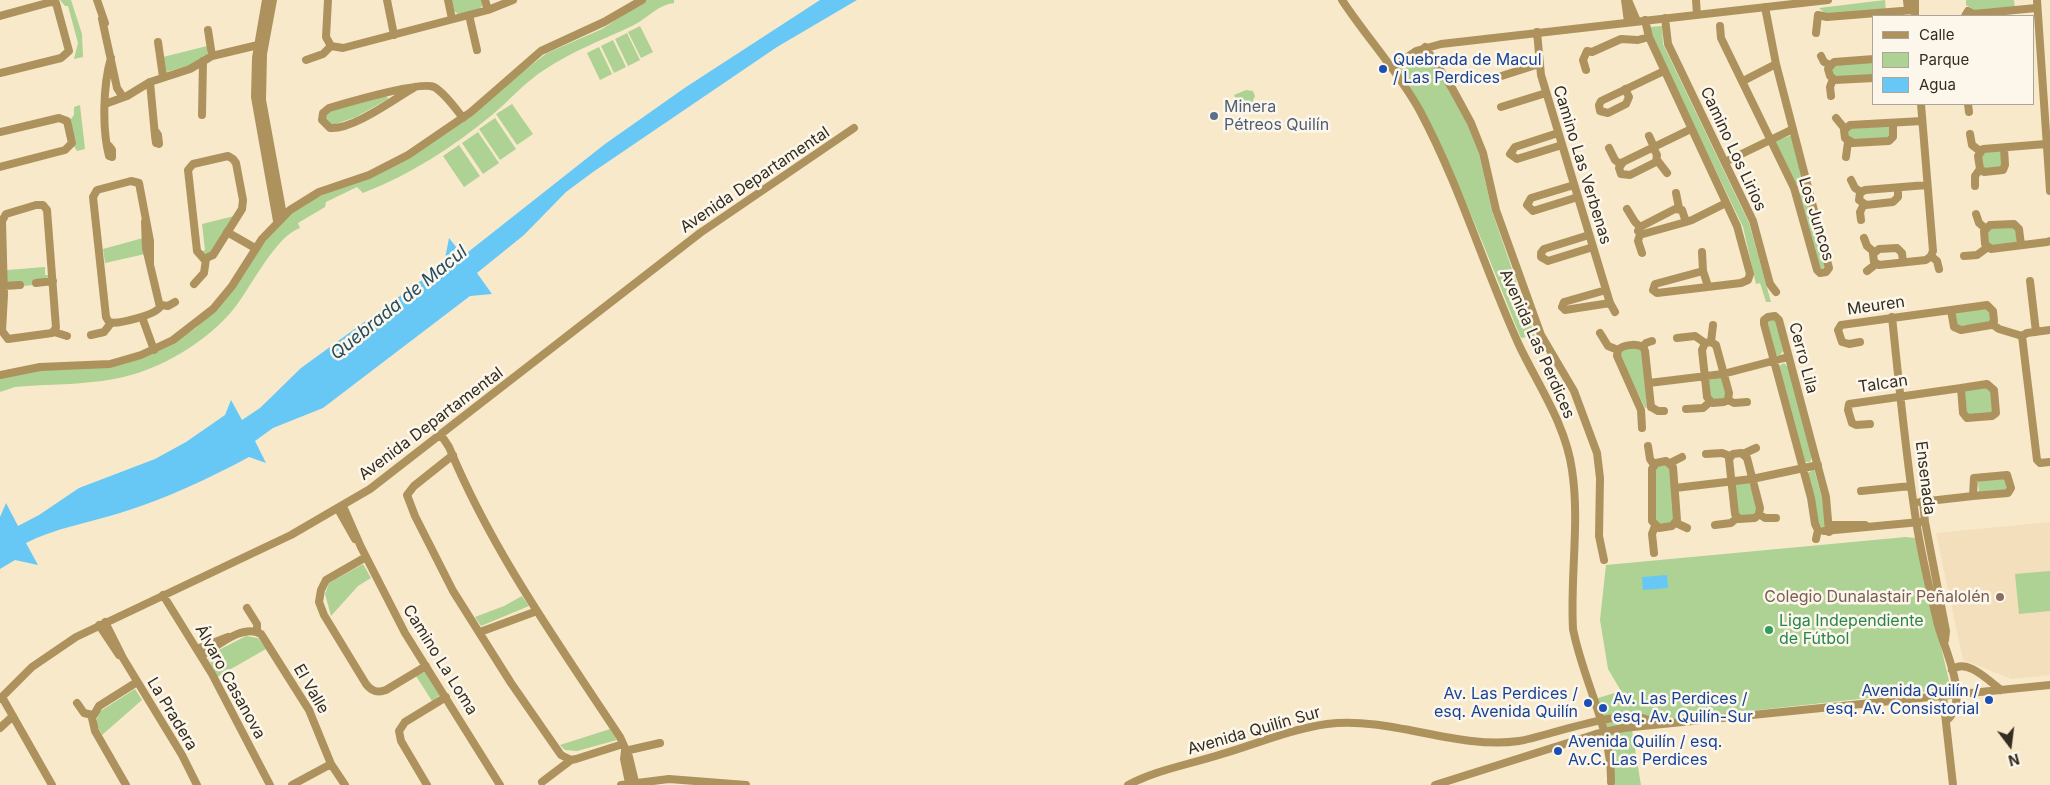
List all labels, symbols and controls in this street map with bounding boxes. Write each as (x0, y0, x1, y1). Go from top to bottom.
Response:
legend (1872, 15, 2035, 105)
text: Calle (1919, 25, 1954, 44)
place label: Quebrada de Macul / Las Perdices (1393, 50, 1542, 88)
text: Parque (1919, 50, 1969, 69)
marker: Quebrada de Macul / Las Perdices (1377, 63, 1389, 75)
text: Agua (1919, 75, 1956, 94)
street label: Camino Las Verbenas (1549, 83, 1615, 247)
street label: Camino Los Lirios (1696, 84, 1770, 214)
place label: Minera Pétreos Quilín (1224, 97, 1329, 135)
marker: Minera Pétreos Quilín (1208, 110, 1220, 122)
street label: Avenida Departamental (677, 123, 833, 237)
street label: Los Juncos (1794, 175, 1838, 263)
water label: Quebrada de Macul (326, 241, 472, 365)
street label: Avenida Las Perdices (1495, 266, 1579, 422)
street label: Meuren (1846, 292, 1906, 320)
street label: Cerro Lila (1784, 320, 1822, 396)
street label: Avenida Departamental (355, 363, 507, 485)
street label: Talcan (1857, 371, 1909, 397)
street label: Ensenada (1911, 440, 1939, 516)
place label: Colegio Dunalastair Peñalolén (1764, 587, 1990, 607)
marker: Colegio Dunalastair Peñalolén (1994, 591, 2006, 603)
street label: Camino La Loma (398, 601, 482, 719)
place label: Liga Independiente de Fútbol (1779, 611, 1924, 649)
street label: Álvaro Casanova (191, 622, 269, 742)
marker: Liga Independiente de Fútbol (1763, 624, 1775, 636)
street label: El Valle (289, 661, 333, 717)
street label: La Pradera (143, 674, 201, 754)
place label: Avenida Quilín / esq. Av. Consistorial (1826, 681, 1979, 719)
place label: Av. Las Perdices / esq. Avenida Quilín (1434, 684, 1578, 722)
place label: Av. Las Perdices / esq. Av. Quilín-Sur (1613, 689, 1753, 727)
marker: Avenida Quilín / esq. Av. Consistorial (1983, 694, 1995, 706)
marker: Av. Las Perdices / esq. Avenida Quilín (1582, 697, 1594, 709)
marker: Av. Las Perdices / esq. Av. Quilín-Sur (1597, 702, 1609, 714)
street label: Avenida Quilín Sur (1185, 703, 1323, 759)
north arrow (1985, 720, 2035, 770)
place label: Avenida Quilín / esq. Av.C. Las Perdices (1568, 732, 1722, 770)
marker: Avenida Quilín / esq. Av.C. Las Perdices (1552, 745, 1564, 757)
text: N (2007, 750, 2021, 770)

